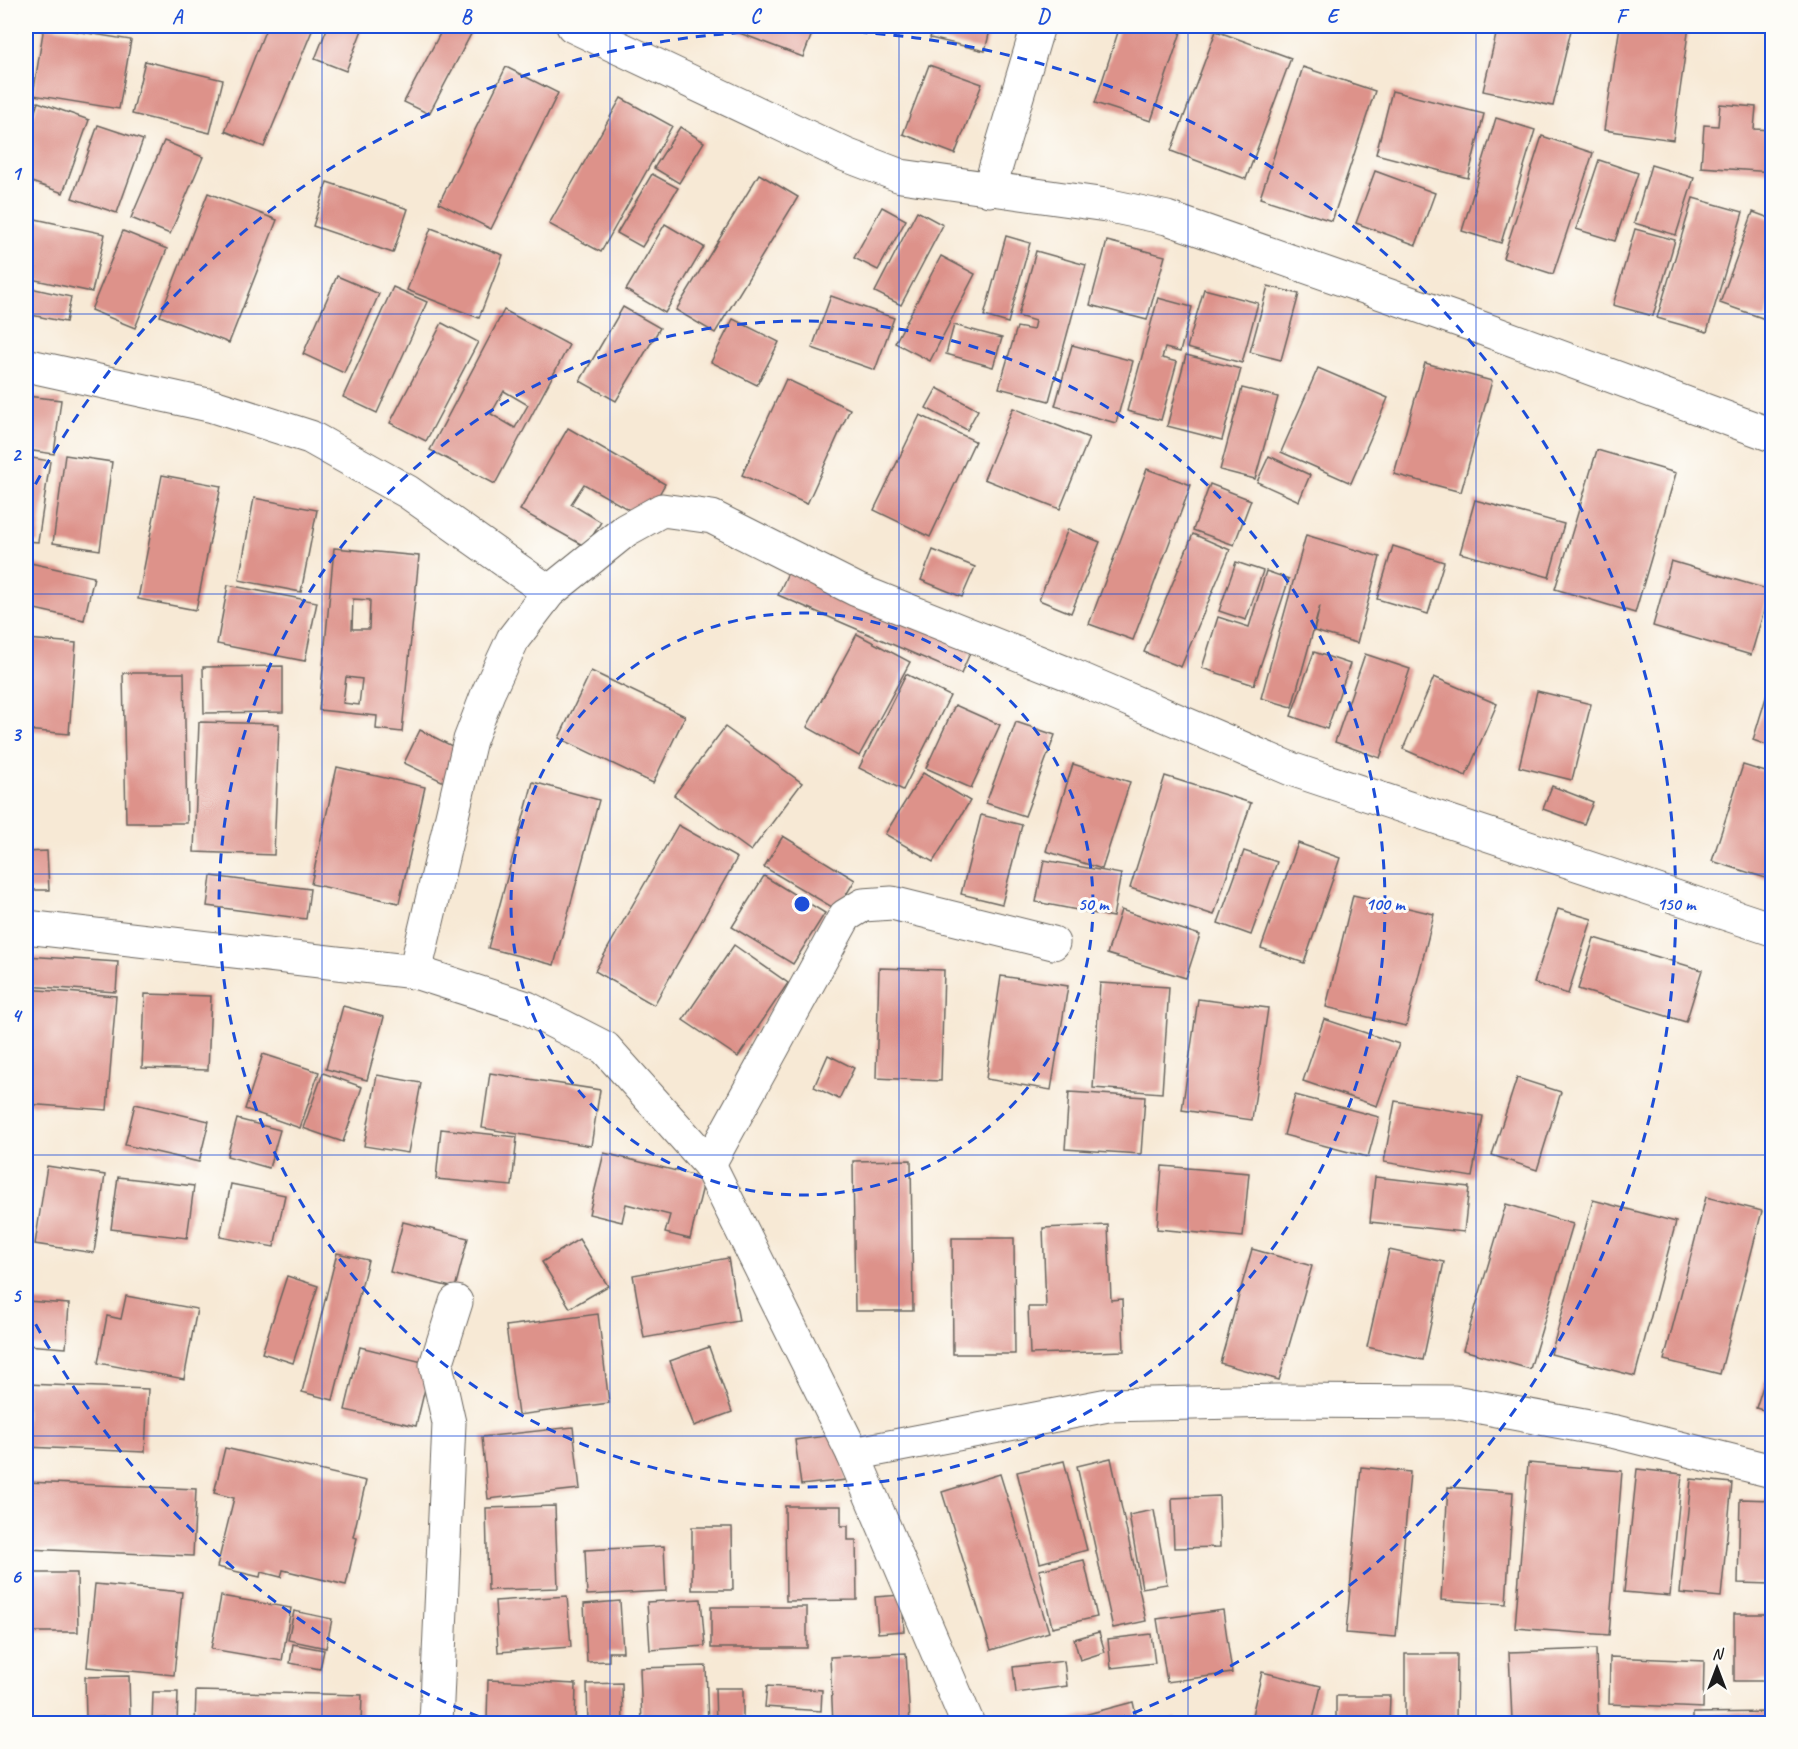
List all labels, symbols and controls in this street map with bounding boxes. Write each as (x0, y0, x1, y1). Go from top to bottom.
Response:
text: A (172, 4, 184, 29)
text: B (461, 4, 473, 29)
text: C (750, 4, 762, 29)
text: D (1037, 4, 1051, 29)
text: E (1327, 4, 1341, 29)
text: F (1616, 4, 1630, 29)
text: 1 (12, 161, 23, 186)
text: 2 (12, 442, 23, 467)
text: 3 (12, 722, 23, 747)
text: 50 m (1078, 893, 1110, 915)
text: 100 m (1366, 893, 1406, 915)
text: 150 m (1657, 893, 1697, 915)
centre of rings (792, 894, 812, 914)
text: 4 (12, 1003, 24, 1028)
text: 5 (12, 1283, 23, 1308)
text: 6 (11, 1564, 22, 1589)
north arrow (1687, 1638, 1747, 1698)
text: N (1712, 1644, 1725, 1664)

